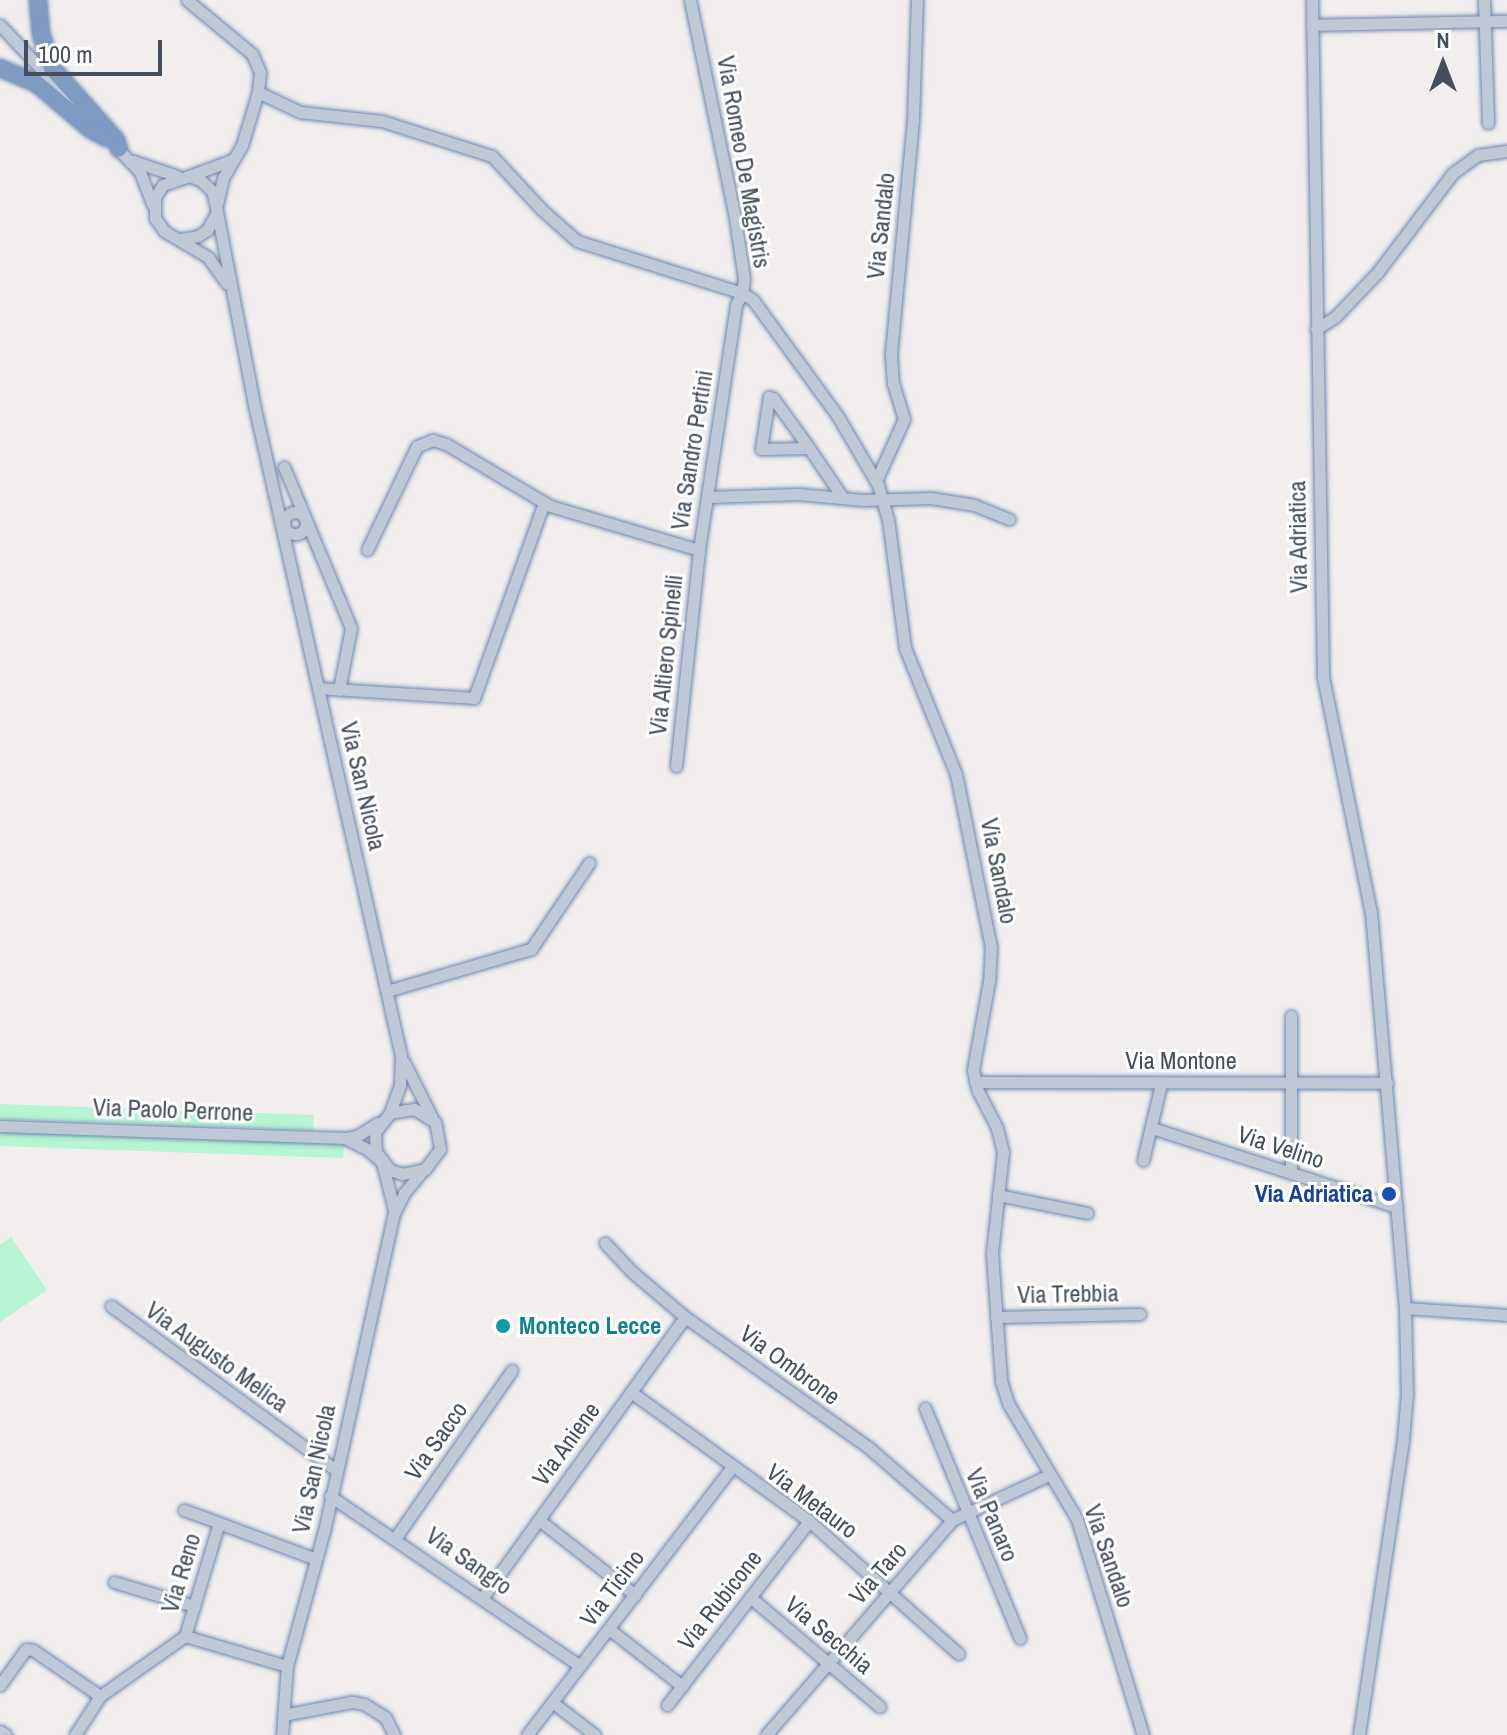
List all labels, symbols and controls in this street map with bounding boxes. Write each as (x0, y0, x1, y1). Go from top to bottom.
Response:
scale bar (28, 24, 166, 74)
north arrow (1403, 24, 1483, 104)
text: N (1436, 25, 1450, 55)
text: 100 m (38, 38, 93, 70)
street label: Via Romeo De Magistris (711, 54, 777, 270)
street label: Via Sandalo (861, 171, 901, 281)
street label: Via Sandro Pertini (665, 368, 719, 532)
street label: Via Adriatica (1283, 480, 1313, 594)
street label: Via Altiero Spinelli (643, 573, 689, 737)
street label: Via San Nicola (334, 719, 392, 853)
street label: Via Sandalo (975, 816, 1023, 926)
street label: Via Montone (1125, 1047, 1237, 1075)
street label: Via Paolo Perrone (92, 1093, 254, 1127)
street label: Via Velino (1234, 1119, 1328, 1175)
place label: Via Adriatica (1254, 1180, 1373, 1208)
marker: Via Adriatica (1380, 1185, 1398, 1203)
street label: Via Trebbia (1017, 1279, 1119, 1309)
street label: Via Augusto Melica (140, 1295, 294, 1419)
place label: Monteco Lecce (519, 1312, 661, 1340)
marker: Monteco Lecce (494, 1317, 512, 1335)
street label: Via Ombrone (734, 1319, 846, 1411)
street label: Via Sacco (399, 1396, 473, 1486)
street label: Via Aniene (526, 1396, 606, 1492)
street label: Via San Nicola (286, 1402, 342, 1536)
street label: Via Metauro (761, 1457, 863, 1545)
street label: Via Panaro (960, 1464, 1024, 1566)
street label: Via Sandalo (1078, 1501, 1140, 1611)
street label: Via Sangro (421, 1521, 517, 1601)
street label: Via Reno (155, 1530, 207, 1616)
street label: Via Taro (843, 1536, 913, 1610)
street label: Via Ticino (574, 1544, 650, 1632)
street label: Via Rubicone (672, 1544, 768, 1656)
street label: Via Secchia (779, 1590, 879, 1680)

